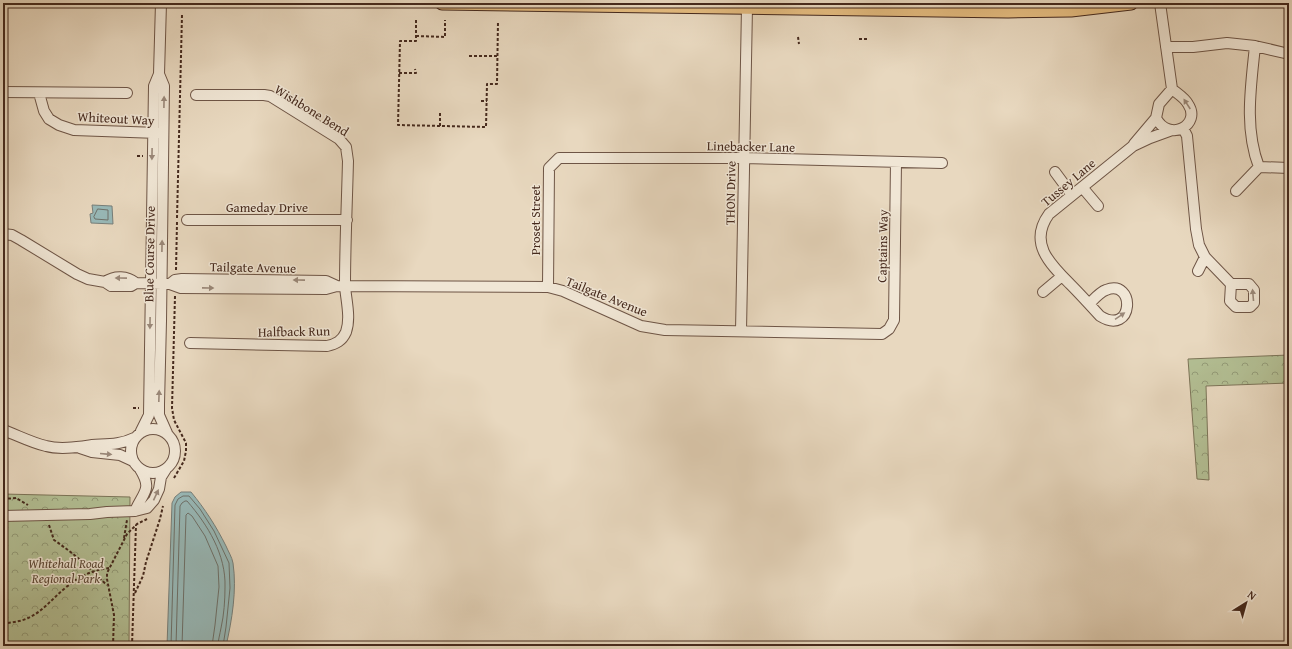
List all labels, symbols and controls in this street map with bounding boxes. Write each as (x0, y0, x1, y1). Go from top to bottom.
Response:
street label: Wishbone Bend (271, 80, 353, 141)
one-way arrow (161, 95, 167, 108)
one-way arrow (1184, 99, 1191, 110)
street label: Whiteout Way (77, 107, 155, 130)
street label: Linebacker Lane (707, 136, 795, 157)
one-way arrow (149, 148, 155, 161)
street label: Tussey Lane (1037, 154, 1100, 211)
street label: THON Drive (720, 161, 741, 225)
street label: Proset Street (526, 184, 545, 255)
street label: Gameday Drive (226, 198, 308, 217)
street label: Blue Course Drive (139, 206, 160, 302)
street label: Captains Way (872, 209, 893, 283)
one-way arrow (159, 239, 165, 252)
street label: Tailgate Avenue (210, 257, 296, 278)
street label: Tailgate Avenue (563, 271, 650, 321)
one-way arrow (114, 275, 127, 281)
one-way arrow (293, 277, 305, 284)
one-way arrow (202, 285, 215, 291)
one-way arrow (1250, 289, 1257, 302)
one-way arrow (1115, 312, 1126, 320)
one-way arrow (147, 317, 153, 330)
street label: Halfback Run (258, 321, 331, 342)
one-way arrow (156, 389, 162, 402)
one-way arrow (100, 450, 112, 457)
one-way arrow (153, 490, 159, 501)
park label: Whitehall Road Regional Park (28, 554, 104, 588)
north arrow (1226, 583, 1266, 623)
text: N (1244, 586, 1260, 604)

